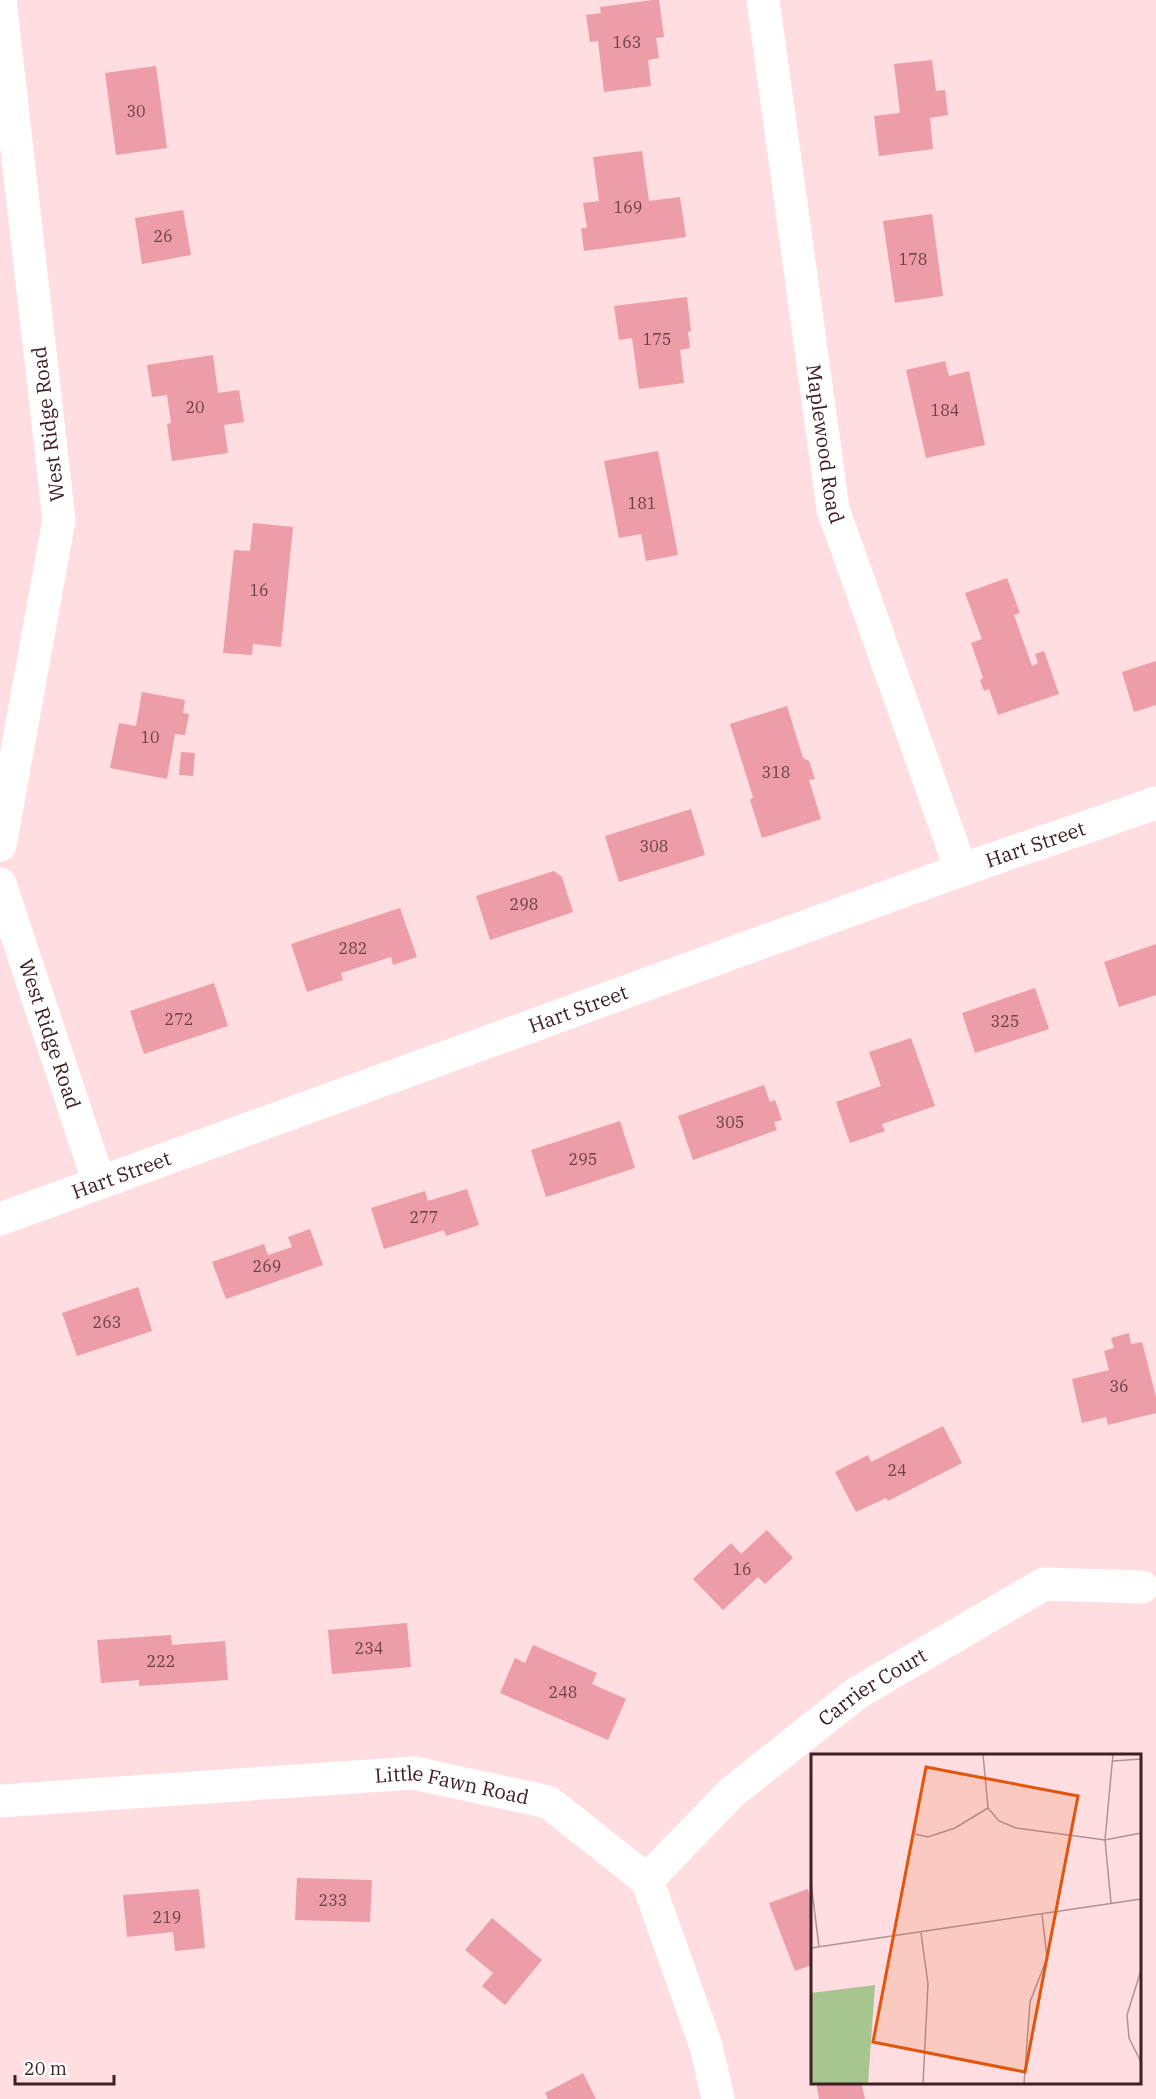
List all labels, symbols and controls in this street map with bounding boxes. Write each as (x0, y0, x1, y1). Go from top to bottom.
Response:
house number: 163 (613, 32, 641, 52)
house number: 30 (126, 101, 146, 121)
house number: 169 (614, 197, 642, 217)
house number: 26 (153, 226, 173, 246)
house number: 178 (899, 249, 927, 269)
house number: 175 (643, 329, 671, 349)
street label: West Ridge Road (25, 345, 70, 503)
street label: Maplewood Road (800, 363, 851, 527)
house number: 20 (185, 397, 205, 417)
house number: 184 (931, 400, 959, 420)
house number: 181 (628, 493, 656, 513)
house number: 16 (249, 580, 269, 600)
house number: 10 (140, 727, 160, 747)
house number: 318 (762, 762, 790, 782)
street label: Hart Street (982, 814, 1089, 874)
house number: 308 (640, 836, 668, 856)
house number: 298 (510, 894, 538, 914)
house number: 282 (339, 938, 367, 958)
street label: West Ridge Road (13, 955, 88, 1112)
street label: Hart Street (525, 978, 631, 1039)
house number: 272 (165, 1009, 193, 1029)
house number: 325 (991, 1011, 1019, 1031)
house number: 305 (716, 1112, 744, 1132)
street label: Hart Street (68, 1144, 174, 1205)
house number: 295 (569, 1149, 597, 1169)
house number: 277 (410, 1207, 438, 1227)
house number: 269 (253, 1256, 281, 1276)
house number: 263 (93, 1312, 121, 1332)
house number: 36 (1109, 1376, 1129, 1396)
house number: 24 (887, 1460, 907, 1480)
house number: 16 (732, 1559, 752, 1579)
house number: 234 (355, 1638, 383, 1658)
street label: Carrier Court (812, 1641, 931, 1732)
house number: 222 (147, 1651, 175, 1671)
house number: 248 (549, 1682, 577, 1702)
inset map (811, 1754, 1141, 2084)
street label: Little Fawn Road (374, 1759, 532, 1811)
house number: 233 (319, 1890, 347, 1910)
house number: 219 (153, 1907, 181, 1927)
scale bar (15, 2048, 114, 2086)
text: 20 m (24, 2057, 67, 2080)

